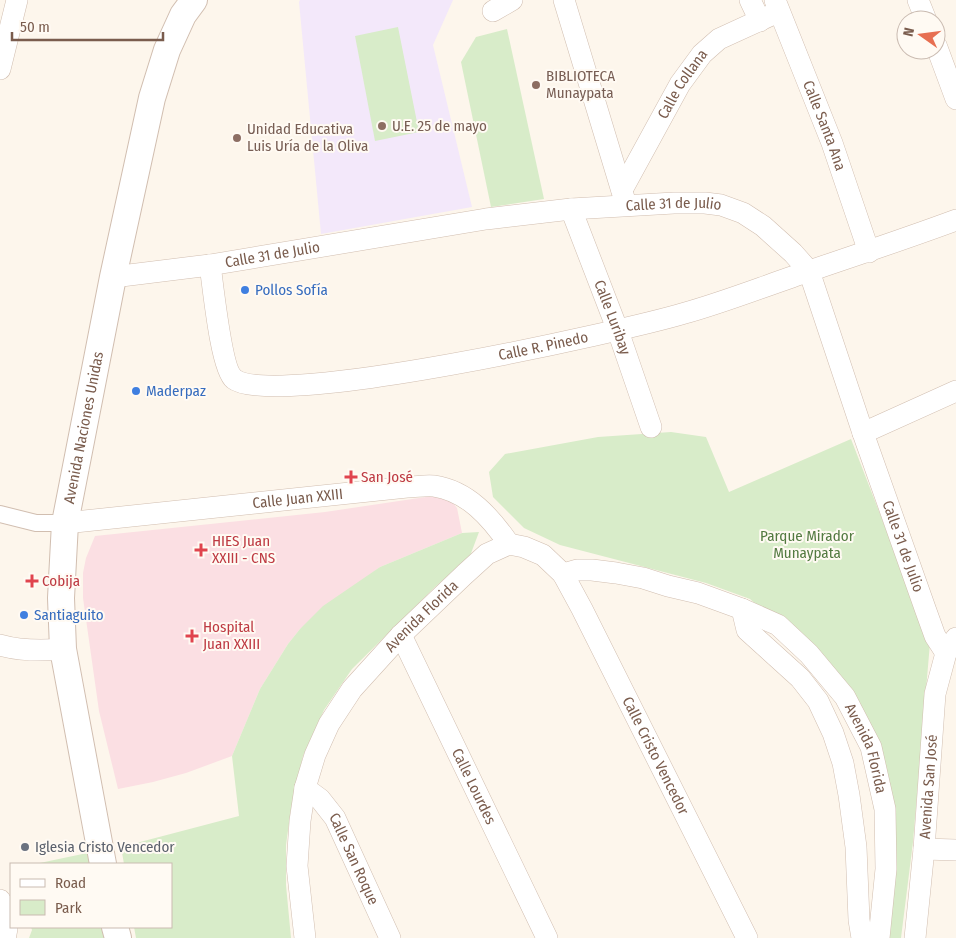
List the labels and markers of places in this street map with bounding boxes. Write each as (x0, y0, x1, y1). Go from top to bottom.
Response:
place label: BIBLIOTECA Munaypata (546, 67, 615, 102)
marker: BIBLIOTECA Munaypata (530, 79, 542, 91)
place label: U.E. 25 de mayo (392, 117, 487, 135)
place label: Unidad Educativa Luis Uría de la Oliva (247, 120, 368, 155)
marker: U.E. 25 de mayo (376, 120, 388, 132)
marker: Unidad Educativa Luis Uría de la Oliva (231, 132, 243, 144)
place label: Pollos Sofía (255, 281, 328, 299)
marker: Pollos Sofía (239, 284, 251, 296)
place label: Maderpaz (146, 382, 206, 400)
marker: Maderpaz (130, 385, 142, 397)
place label: San José (361, 468, 413, 486)
marker: San José (345, 471, 357, 483)
place label: HIES Juan XXIII - CNS (212, 532, 275, 567)
marker: HIES Juan XXIII - CNS (194, 543, 208, 557)
place label: Cobija (42, 572, 80, 590)
marker: Cobija (26, 575, 38, 587)
place label: Santiaguito (34, 606, 104, 624)
marker: Santiaguito (18, 609, 30, 621)
place label: Hospital Juan XXIII (203, 618, 260, 653)
marker: Hospital Juan XXIII (185, 629, 199, 643)
place label: Iglesia Cristo Vencedor (35, 838, 175, 856)
marker: Iglesia Cristo Vencedor (19, 841, 31, 853)

